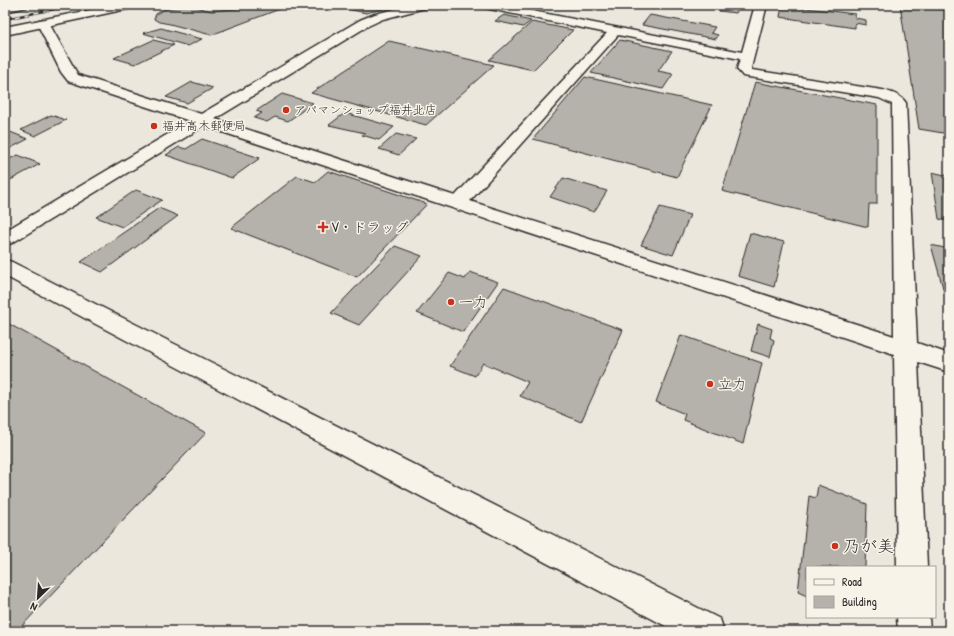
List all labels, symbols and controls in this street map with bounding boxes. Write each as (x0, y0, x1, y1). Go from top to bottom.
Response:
place label: アパマンショップ福井北店 (294, 101, 437, 118)
marker: アパマンショップ福井北店 (281, 105, 291, 115)
place label: 福井高木郵便局 (162, 117, 246, 134)
marker: 福井高木郵便局 (149, 121, 159, 131)
place label: V・ドラッグ (331, 217, 409, 236)
marker: V・ドラッグ (318, 222, 328, 232)
place label: 一力 (459, 292, 487, 311)
marker: 一力 (446, 297, 456, 307)
place label: 立力 (718, 374, 746, 393)
marker: 立力 (705, 379, 715, 389)
place label: 乃が美 (843, 534, 894, 557)
marker: 乃が美 (830, 541, 840, 551)
legend (806, 566, 936, 618)
text: Road (842, 573, 862, 590)
north arrow (18, 578, 58, 618)
text: Building (842, 593, 877, 610)
text: N (28, 599, 39, 615)

